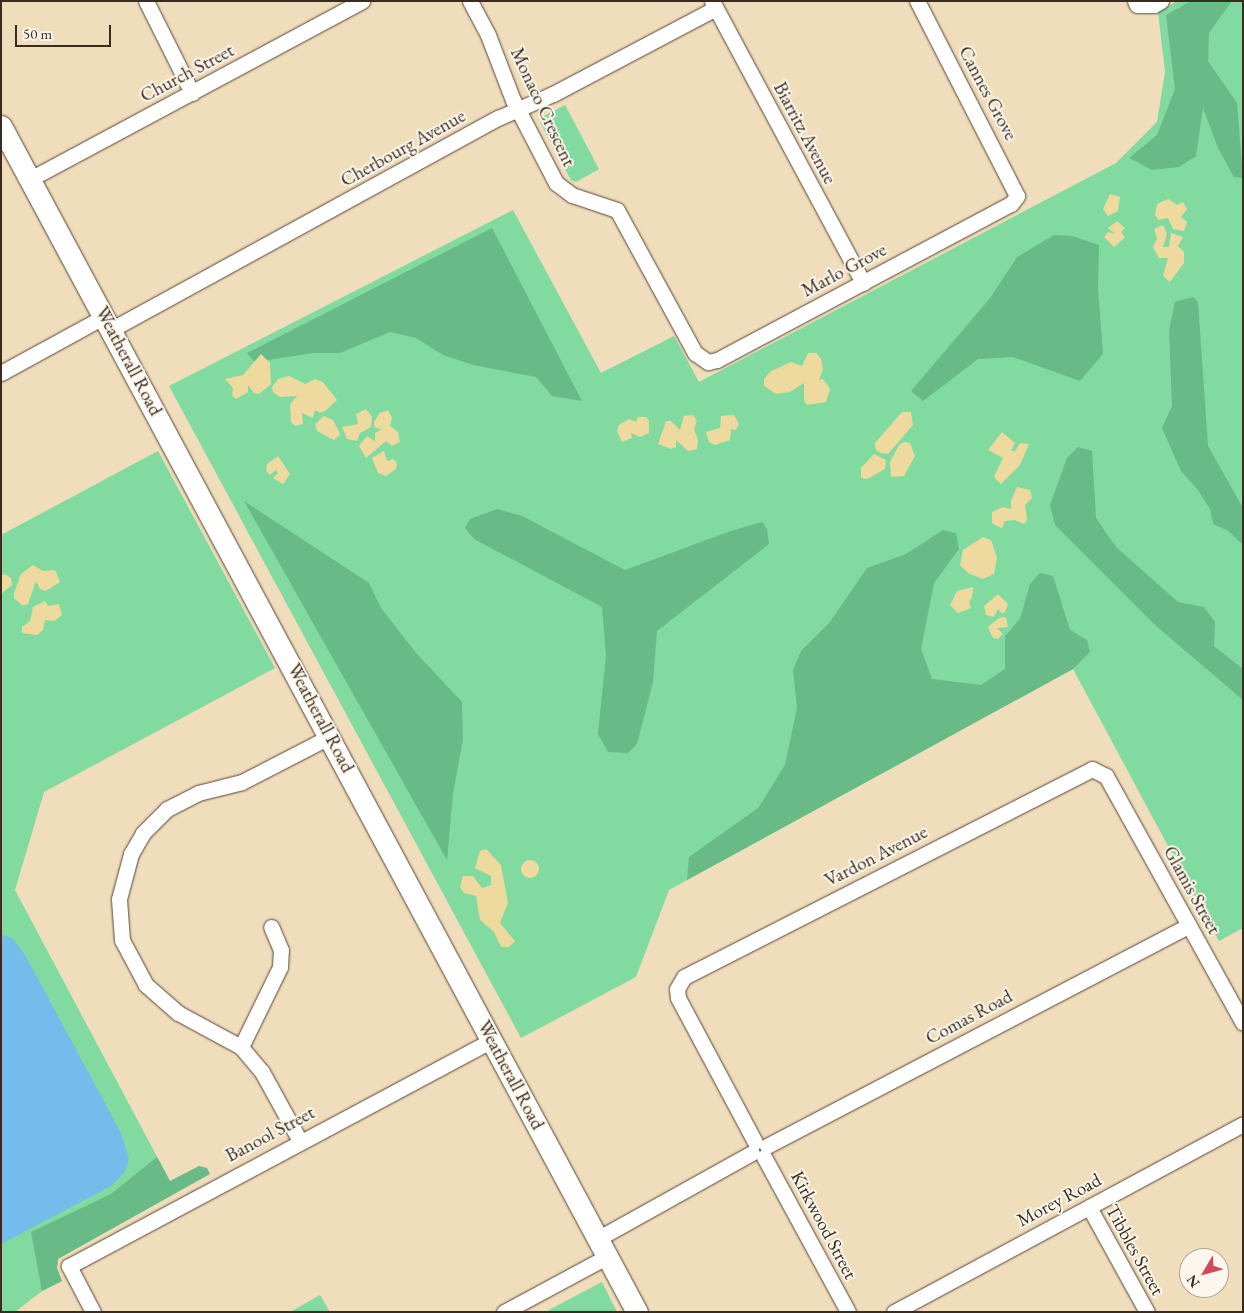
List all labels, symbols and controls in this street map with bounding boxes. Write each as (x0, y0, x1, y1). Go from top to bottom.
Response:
scale bar (18, 15, 114, 47)
text: 50 m (23, 24, 52, 43)
street label: Church Street (136, 39, 238, 107)
street label: Cannes Grove (954, 42, 1022, 144)
street label: Monaco Crescent (506, 44, 580, 170)
street label: Biarritz Avenue (769, 78, 841, 188)
street label: Cherbourg Avenue (337, 104, 469, 192)
street label: Marlo Grove (798, 238, 890, 302)
street label: Weatherall Road (91, 303, 167, 419)
street label: Weatherall Road (283, 660, 359, 776)
street label: Vardon Avenue (821, 820, 931, 892)
street label: Glamis Street (1158, 842, 1226, 938)
street label: Comas Road (922, 985, 1016, 1049)
street label: Weatherall Road (473, 1017, 549, 1133)
street label: Banool Street (222, 1101, 318, 1167)
street label: Kirkwood Street (786, 1167, 862, 1283)
street label: Morey Road (1013, 1168, 1105, 1232)
street label: Tibbles Street (1101, 1201, 1169, 1299)
north arrow (1179, 1248, 1229, 1298)
text: N (1182, 1271, 1203, 1291)

